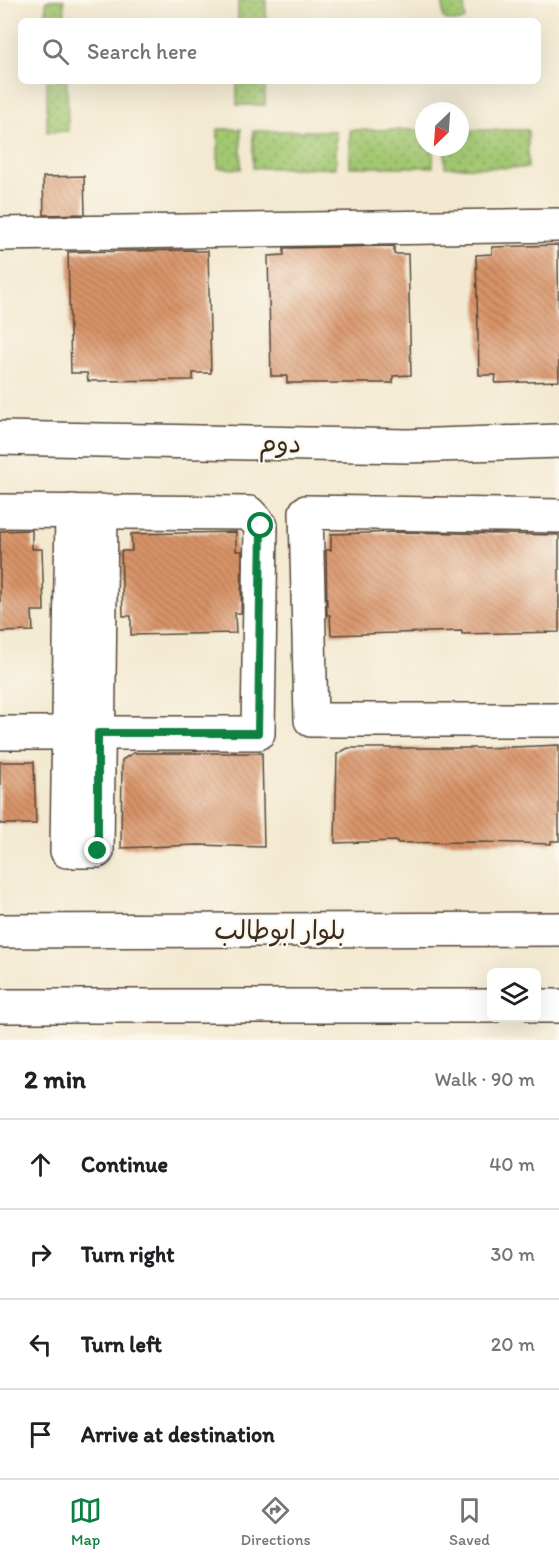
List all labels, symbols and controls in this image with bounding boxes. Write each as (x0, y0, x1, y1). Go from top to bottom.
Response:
search box (18, 18, 541, 84)
icon: search (39, 35, 72, 68)
text: Search here (87, 38, 197, 65)
north arrow (415, 102, 469, 156)
street label: دوم (259, 427, 301, 463)
route start (247, 512, 273, 538)
route end (84, 837, 110, 863)
street label: بلوار ابوطالب (214, 914, 346, 947)
map controls (487, 968, 541, 1022)
button: layers (487, 968, 541, 1022)
text: 2 min (24, 1063, 86, 1095)
text: Walk · 90 m (434, 1067, 535, 1091)
icon: ahead (24, 1148, 57, 1181)
text: Continue (81, 1151, 168, 1178)
text: 40 m (489, 1152, 535, 1176)
icon: right (24, 1238, 57, 1271)
text: Turn right (81, 1241, 175, 1268)
text: 30 m (490, 1242, 535, 1266)
icon: left (24, 1328, 57, 1361)
text: Turn left (81, 1331, 162, 1358)
text: 20 m (491, 1332, 535, 1356)
icon: arrive (24, 1418, 57, 1451)
text: Arrive at destination (81, 1421, 275, 1448)
tab: Map (69, 1494, 102, 1549)
tab: Directions (240, 1494, 311, 1549)
tab: Saved (449, 1494, 490, 1549)

